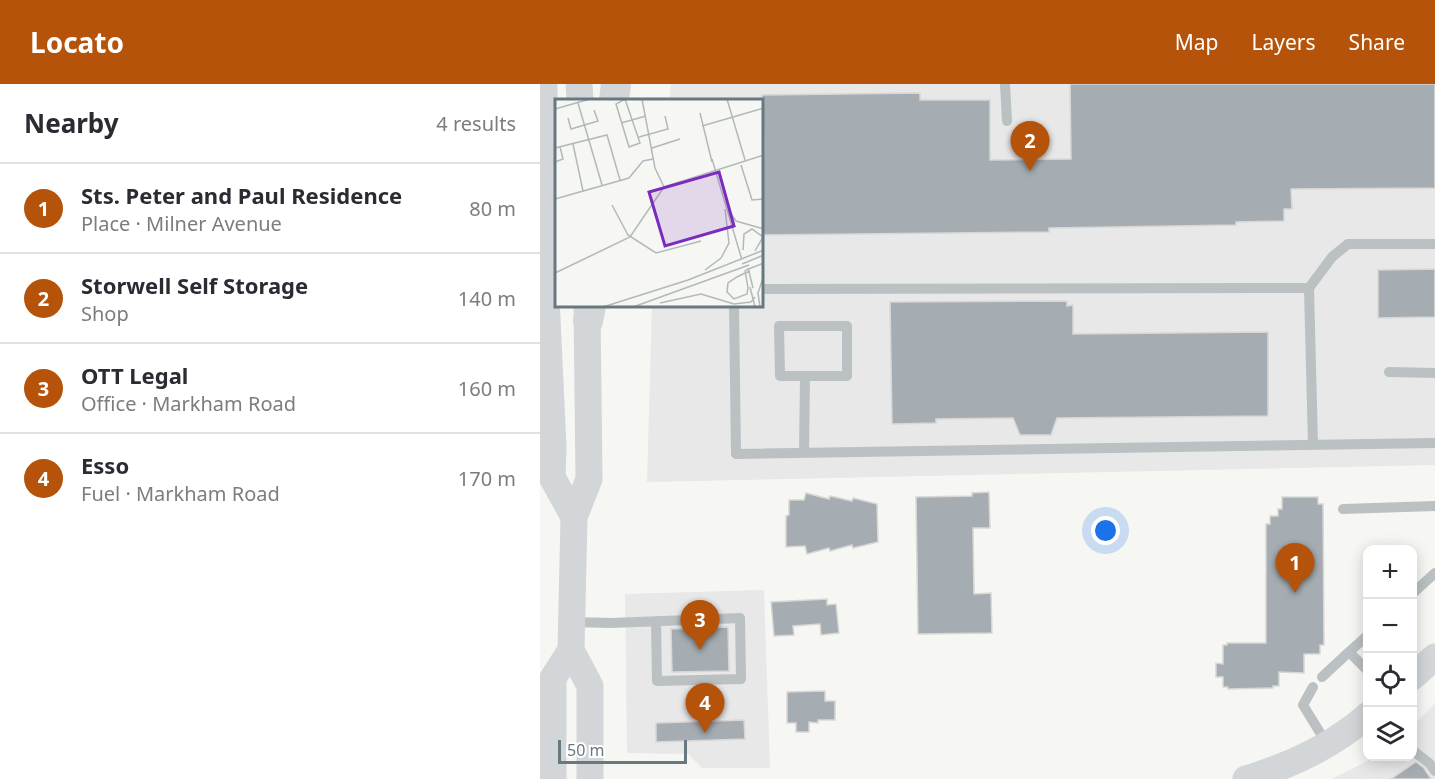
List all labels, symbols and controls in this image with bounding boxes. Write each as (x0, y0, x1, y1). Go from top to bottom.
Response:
text: Locato (30, 23, 124, 61)
text: Map (1175, 28, 1219, 56)
text: Layers (1252, 28, 1316, 56)
text: Share (1349, 28, 1405, 56)
inset map (555, 99, 764, 308)
text: Nearby (24, 105, 119, 141)
text: 4 results (436, 110, 516, 137)
pin: 2 (1010, 122, 1050, 171)
text: Sts. Peter and Paul Residence (81, 180, 402, 210)
text: 1 (38, 195, 49, 222)
text: 80 m (469, 195, 516, 222)
text: Place · Milner Avenue (81, 210, 282, 237)
text: Storwell Self Storage (81, 270, 308, 300)
text: 2 (38, 285, 49, 312)
text: 140 m (458, 285, 516, 312)
text: Shop (81, 300, 129, 327)
text: OTT Legal (81, 360, 188, 390)
text: 3 (38, 375, 49, 402)
text: 160 m (458, 375, 516, 402)
text: Office · Markham Road (81, 390, 296, 417)
text: Esso (81, 450, 129, 480)
text: 4 (38, 465, 49, 492)
text: 170 m (458, 465, 516, 492)
text: Fuel · Markham Road (81, 480, 280, 507)
your location (1091, 516, 1120, 545)
pin: 1 (1276, 544, 1314, 593)
map controls (1363, 545, 1417, 761)
button: + (1363, 545, 1417, 599)
button: − (1363, 599, 1417, 653)
pin: 3 (680, 600, 720, 650)
button: locate (1363, 653, 1417, 707)
pin: 4 (686, 684, 724, 733)
button: layers (1363, 707, 1417, 761)
scale bar (558, 737, 687, 764)
text: 50 m (567, 739, 604, 761)

